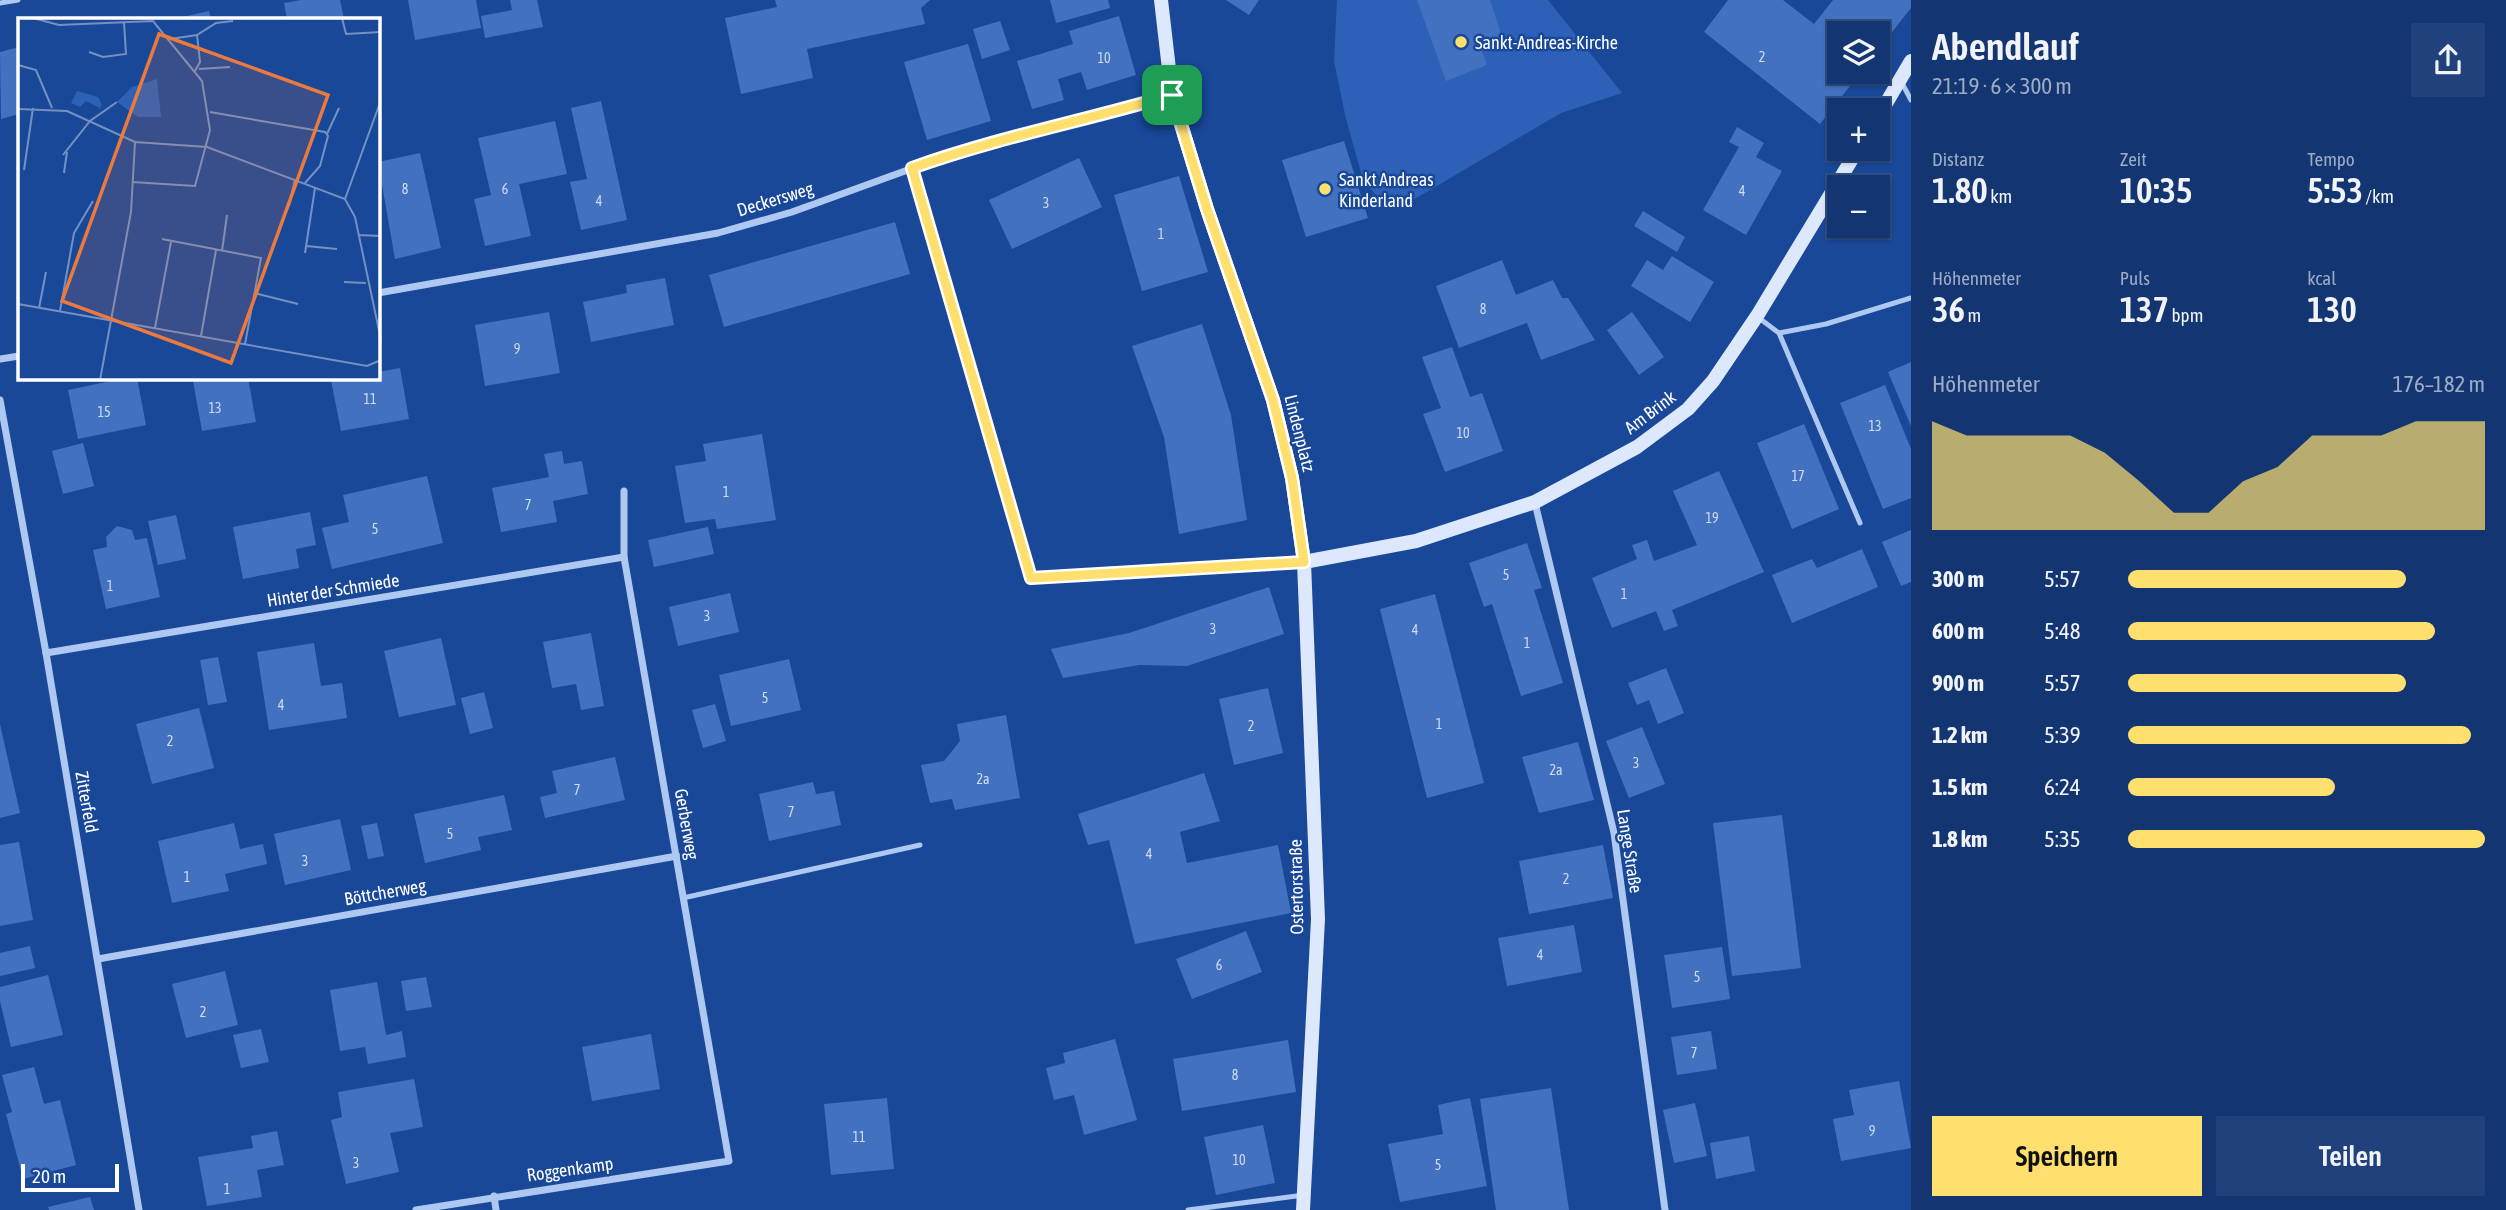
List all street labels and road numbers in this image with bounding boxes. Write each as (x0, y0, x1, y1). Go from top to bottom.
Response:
street label: Deckersweg (734, 177, 816, 221)
street label: Am Brink (1620, 386, 1680, 438)
street label: Lindenplatz (1280, 392, 1320, 474)
street label: Hinter der Schmiede (265, 569, 401, 611)
street label: Zitterfeld (71, 770, 103, 834)
street label: Gerberweg (670, 787, 704, 861)
street label: Lange Straße (1613, 807, 1647, 895)
street label: Ostertorstraße (1285, 839, 1307, 935)
street label: Böttcherweg (343, 874, 428, 910)
street label: Roggenkamp (526, 1153, 614, 1185)

